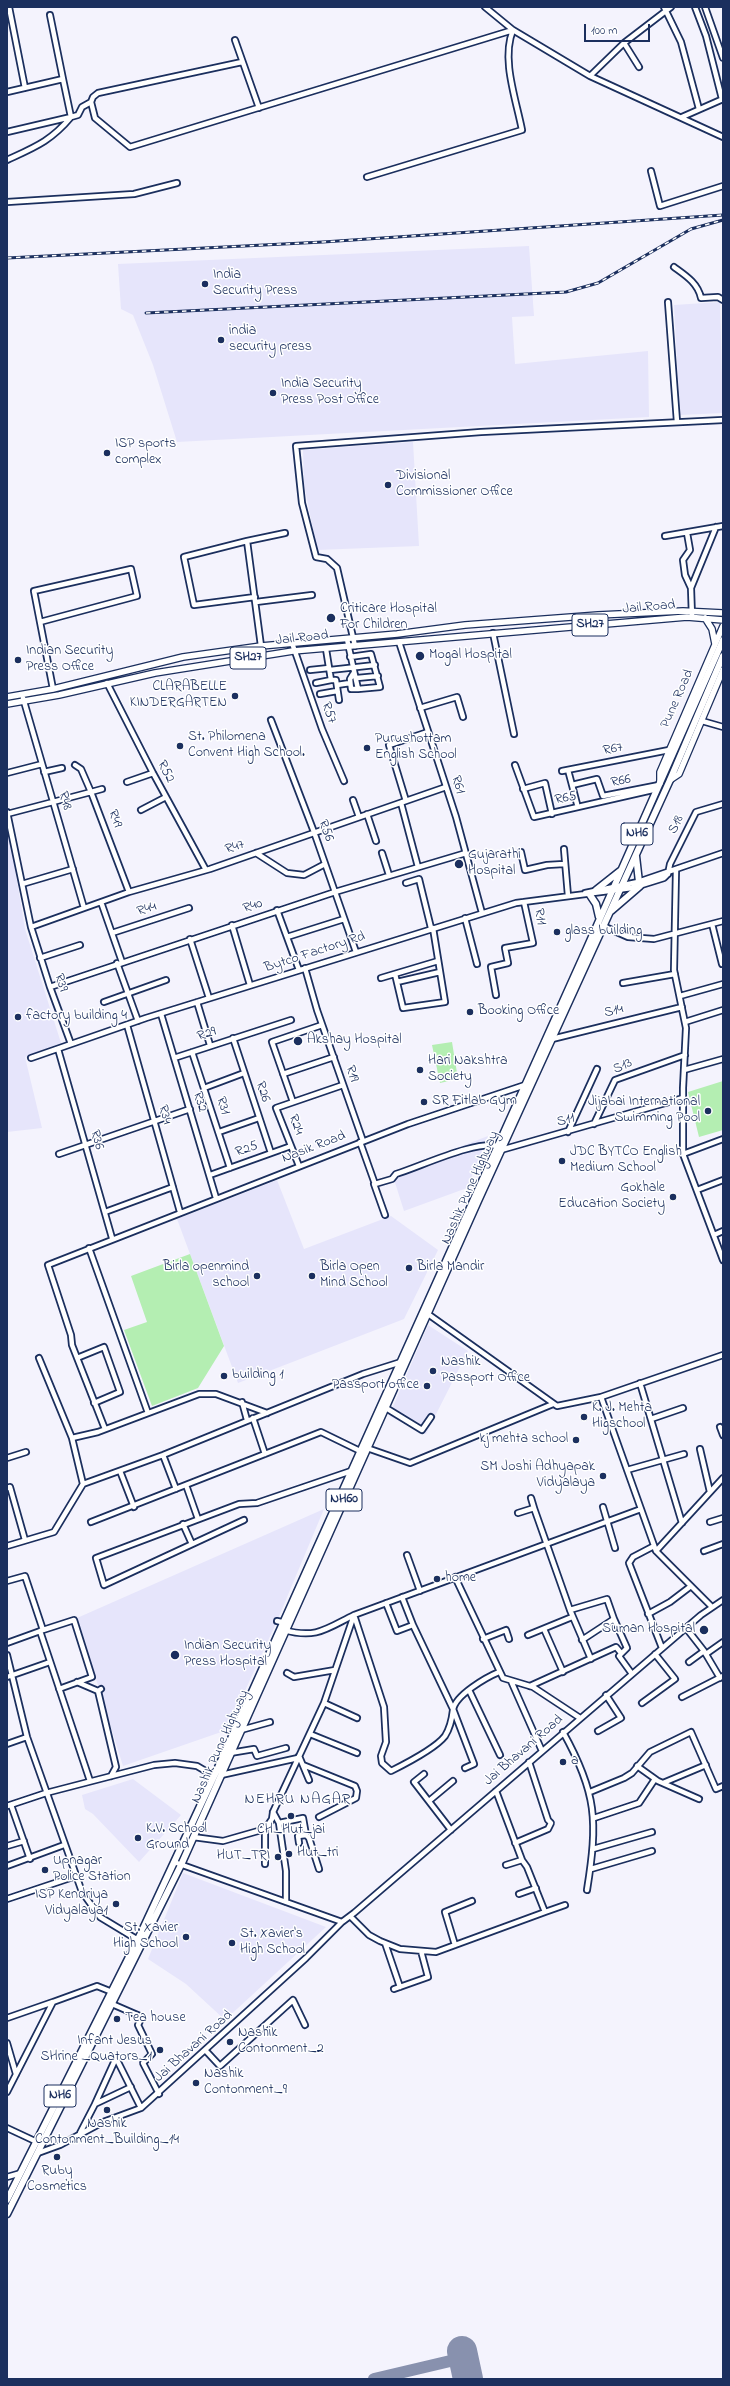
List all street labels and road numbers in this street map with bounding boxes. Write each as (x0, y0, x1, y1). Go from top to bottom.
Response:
street label: Jail Road (622, 597, 676, 619)
road number: SH27 (572, 614, 608, 636)
street label: Jail Road (275, 628, 329, 650)
road number: SH27 (230, 647, 266, 669)
street label: Pune Road (658, 667, 698, 731)
street label: R57 (316, 700, 340, 726)
street label: R67 (602, 740, 624, 760)
street label: R52 (152, 758, 178, 786)
street label: R66 (609, 772, 633, 792)
street label: R61 (446, 774, 468, 796)
street label: R65 (554, 789, 578, 809)
street label: R48 (53, 790, 75, 812)
street label: R49 (103, 808, 125, 830)
street label: S18 (665, 813, 689, 837)
street label: R56 (313, 818, 337, 844)
road number: NH6 (621, 823, 653, 845)
street label: R47 (223, 837, 247, 859)
street label: R40 (241, 896, 265, 918)
street label: R44 (135, 899, 159, 921)
street label: R11 (529, 907, 549, 927)
street label: Bytco Factory Rd (262, 929, 368, 977)
street label: R39 (49, 972, 71, 994)
street label: S14 (603, 1002, 625, 1022)
street label: R29 (195, 1024, 219, 1046)
street label: S13 (611, 1055, 635, 1079)
street label: R19 (340, 1064, 362, 1084)
street label: R26 (251, 1079, 273, 1105)
street label: R32 (188, 1090, 210, 1114)
street label: R31 (211, 1095, 233, 1117)
street label: R34 (153, 1103, 175, 1127)
street label: S11 (555, 1110, 577, 1132)
street label: R24 (283, 1112, 307, 1138)
street label: R36 (85, 1128, 107, 1152)
street label: Nasik Road (280, 1128, 348, 1168)
street label: Nashik Pune Highway (438, 1129, 504, 1247)
street label: R25 (233, 1138, 261, 1162)
road number: NH60 (326, 1489, 362, 1511)
street label: Nashik Pune Highway (188, 1688, 254, 1806)
street label: Jai Bhavani Road (481, 1712, 567, 1790)
street label: Jai Bhavani Road (151, 2007, 237, 2087)
road number: NH6 (44, 2085, 76, 2107)

